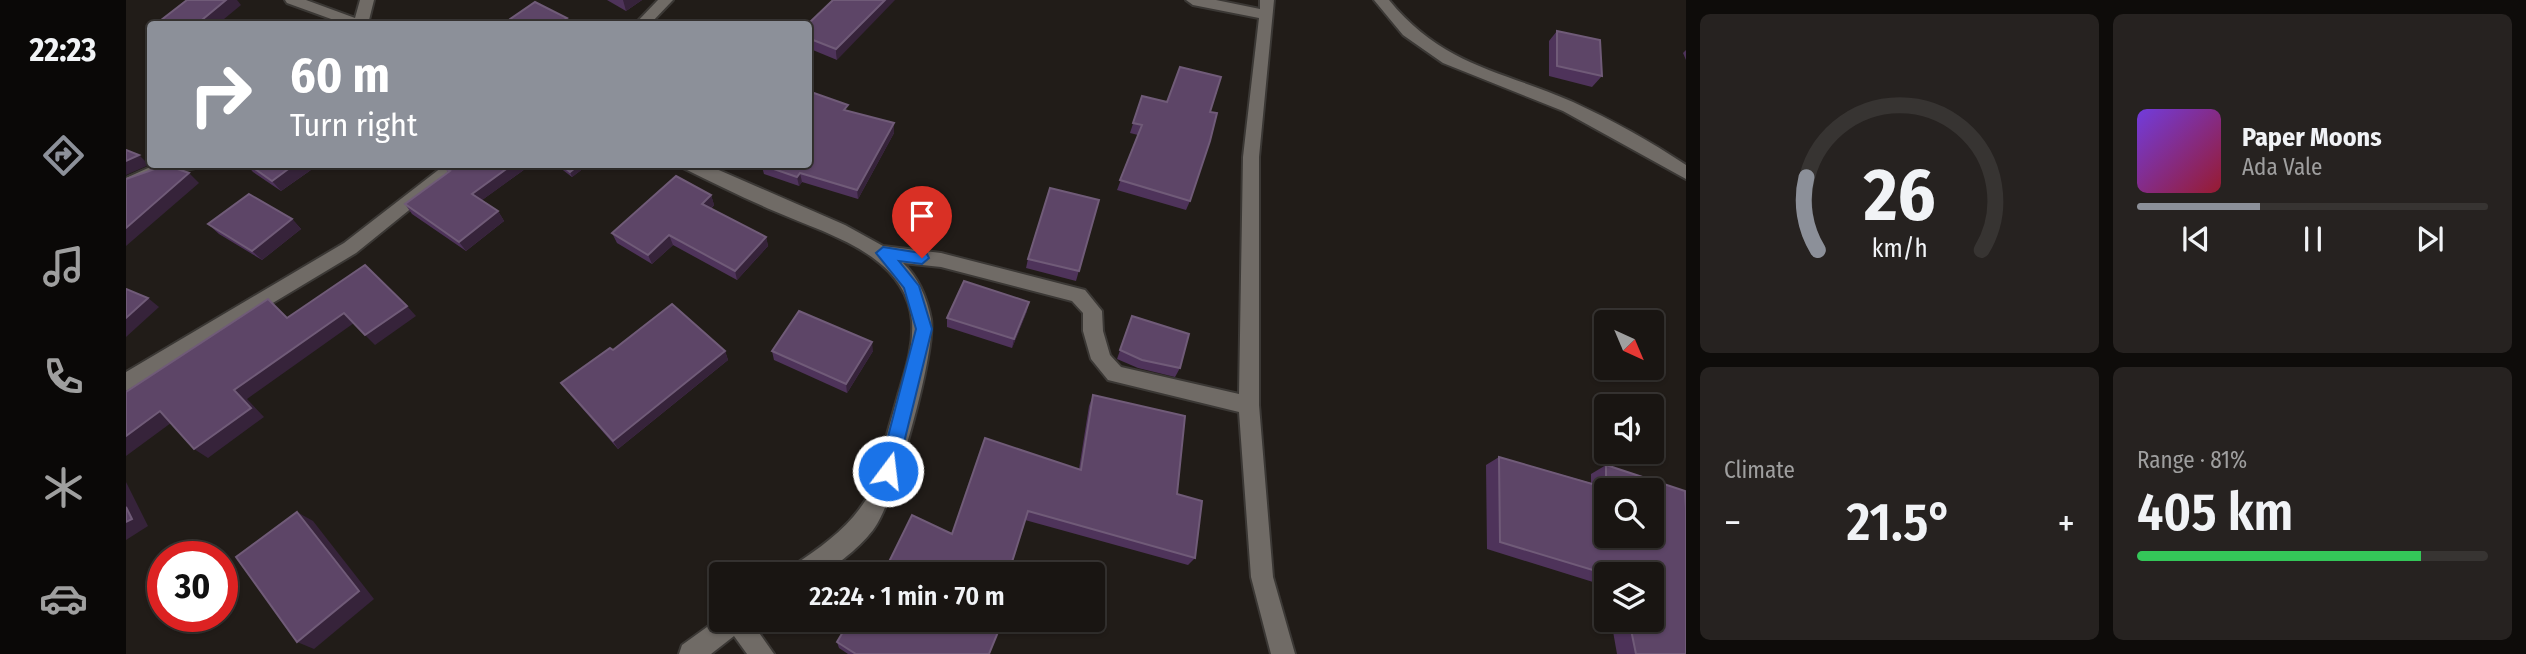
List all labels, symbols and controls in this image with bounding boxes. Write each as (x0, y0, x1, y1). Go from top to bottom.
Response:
text: 22:23 (30, 31, 96, 69)
text: 60 m (290, 46, 390, 105)
icon: right (175, 49, 266, 140)
text: Turn right (290, 106, 417, 144)
text: Paper Moons (2242, 122, 2382, 153)
icon: directions (39, 131, 88, 180)
text: 26 (1863, 152, 1935, 239)
text: Ada Vale (2242, 153, 2322, 181)
pin (892, 186, 952, 258)
icon: arrive (903, 197, 941, 235)
icon: previous (2177, 220, 2215, 258)
icon: pause (2294, 220, 2332, 258)
icon: next (2411, 220, 2449, 258)
text: km/h (1872, 234, 1927, 264)
icon: music (39, 242, 88, 291)
north arrow (1594, 310, 1664, 380)
map controls (1594, 310, 1664, 632)
icon: phone (39, 352, 88, 401)
button: sound (1594, 394, 1664, 464)
position arrow (851, 434, 925, 508)
text: Range · 81% (2137, 446, 2247, 474)
text: Climate (1724, 456, 1795, 484)
icon: climate (39, 463, 88, 512)
button: search (1594, 478, 1664, 548)
text: 405 km (2137, 481, 2293, 544)
text: 21.5° (1847, 491, 1952, 554)
text: − (1724, 500, 1741, 546)
text: + (2058, 500, 2075, 546)
speed limit sign: 30 (147, 541, 238, 632)
button: layers (1594, 562, 1664, 632)
icon: car (39, 574, 88, 623)
text: 22:24 · 1 min · 70 m (809, 581, 1005, 612)

